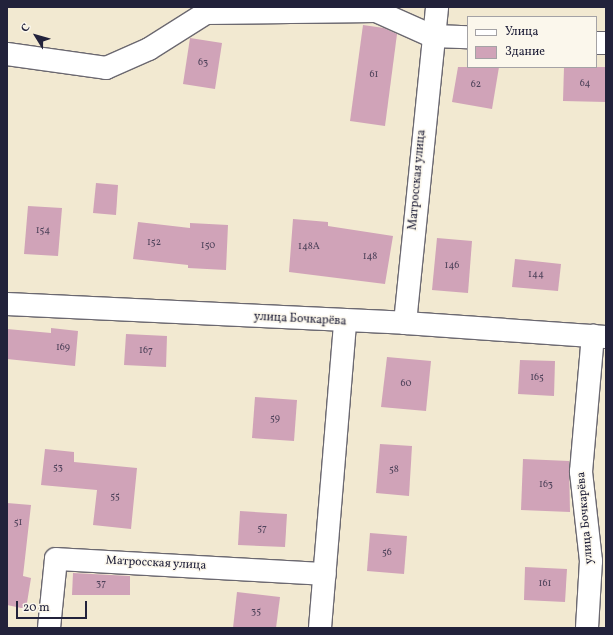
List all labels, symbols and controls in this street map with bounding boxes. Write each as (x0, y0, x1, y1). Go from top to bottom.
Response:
north arrow (16, 16, 56, 56)
legend (467, 16, 597, 68)
text: С (18, 21, 34, 36)
text: Улица (505, 24, 538, 40)
text: Здание (505, 44, 545, 60)
house number: 63 (198, 57, 208, 69)
house number: 61 (370, 69, 378, 81)
house number: 64 (580, 78, 590, 90)
house number: 62 (471, 79, 481, 91)
street label: Матросская улица (406, 129, 430, 231)
house number: 154 (36, 225, 50, 237)
house number: 152 (147, 237, 161, 249)
house number: 150 (201, 240, 215, 252)
house number: 148А (298, 241, 320, 253)
house number: 148 (363, 251, 377, 263)
house number: 146 (445, 260, 459, 272)
house number: 144 (528, 269, 544, 281)
street label: улица Бочкарёва (253, 310, 347, 330)
house number: 169 (56, 342, 70, 354)
house number: 167 (139, 345, 153, 357)
house number: 165 (530, 372, 544, 384)
house number: 60 (400, 378, 412, 390)
house number: 59 (270, 413, 280, 425)
house number: 53 (53, 462, 63, 474)
house number: 58 (389, 464, 399, 476)
street label: улица Бочкарёва (575, 471, 597, 565)
house number: 163 (539, 479, 553, 491)
house number: 55 (110, 491, 120, 503)
house number: 51 (14, 517, 22, 529)
house number: 57 (257, 523, 267, 535)
house number: 56 (382, 547, 392, 559)
street label: Матросская улица (105, 554, 207, 574)
house number: 37 (96, 578, 106, 590)
house number: 161 (539, 578, 551, 590)
scale bar (18, 593, 89, 619)
text: 20 m (23, 600, 50, 616)
house number: 35 (251, 606, 261, 618)

